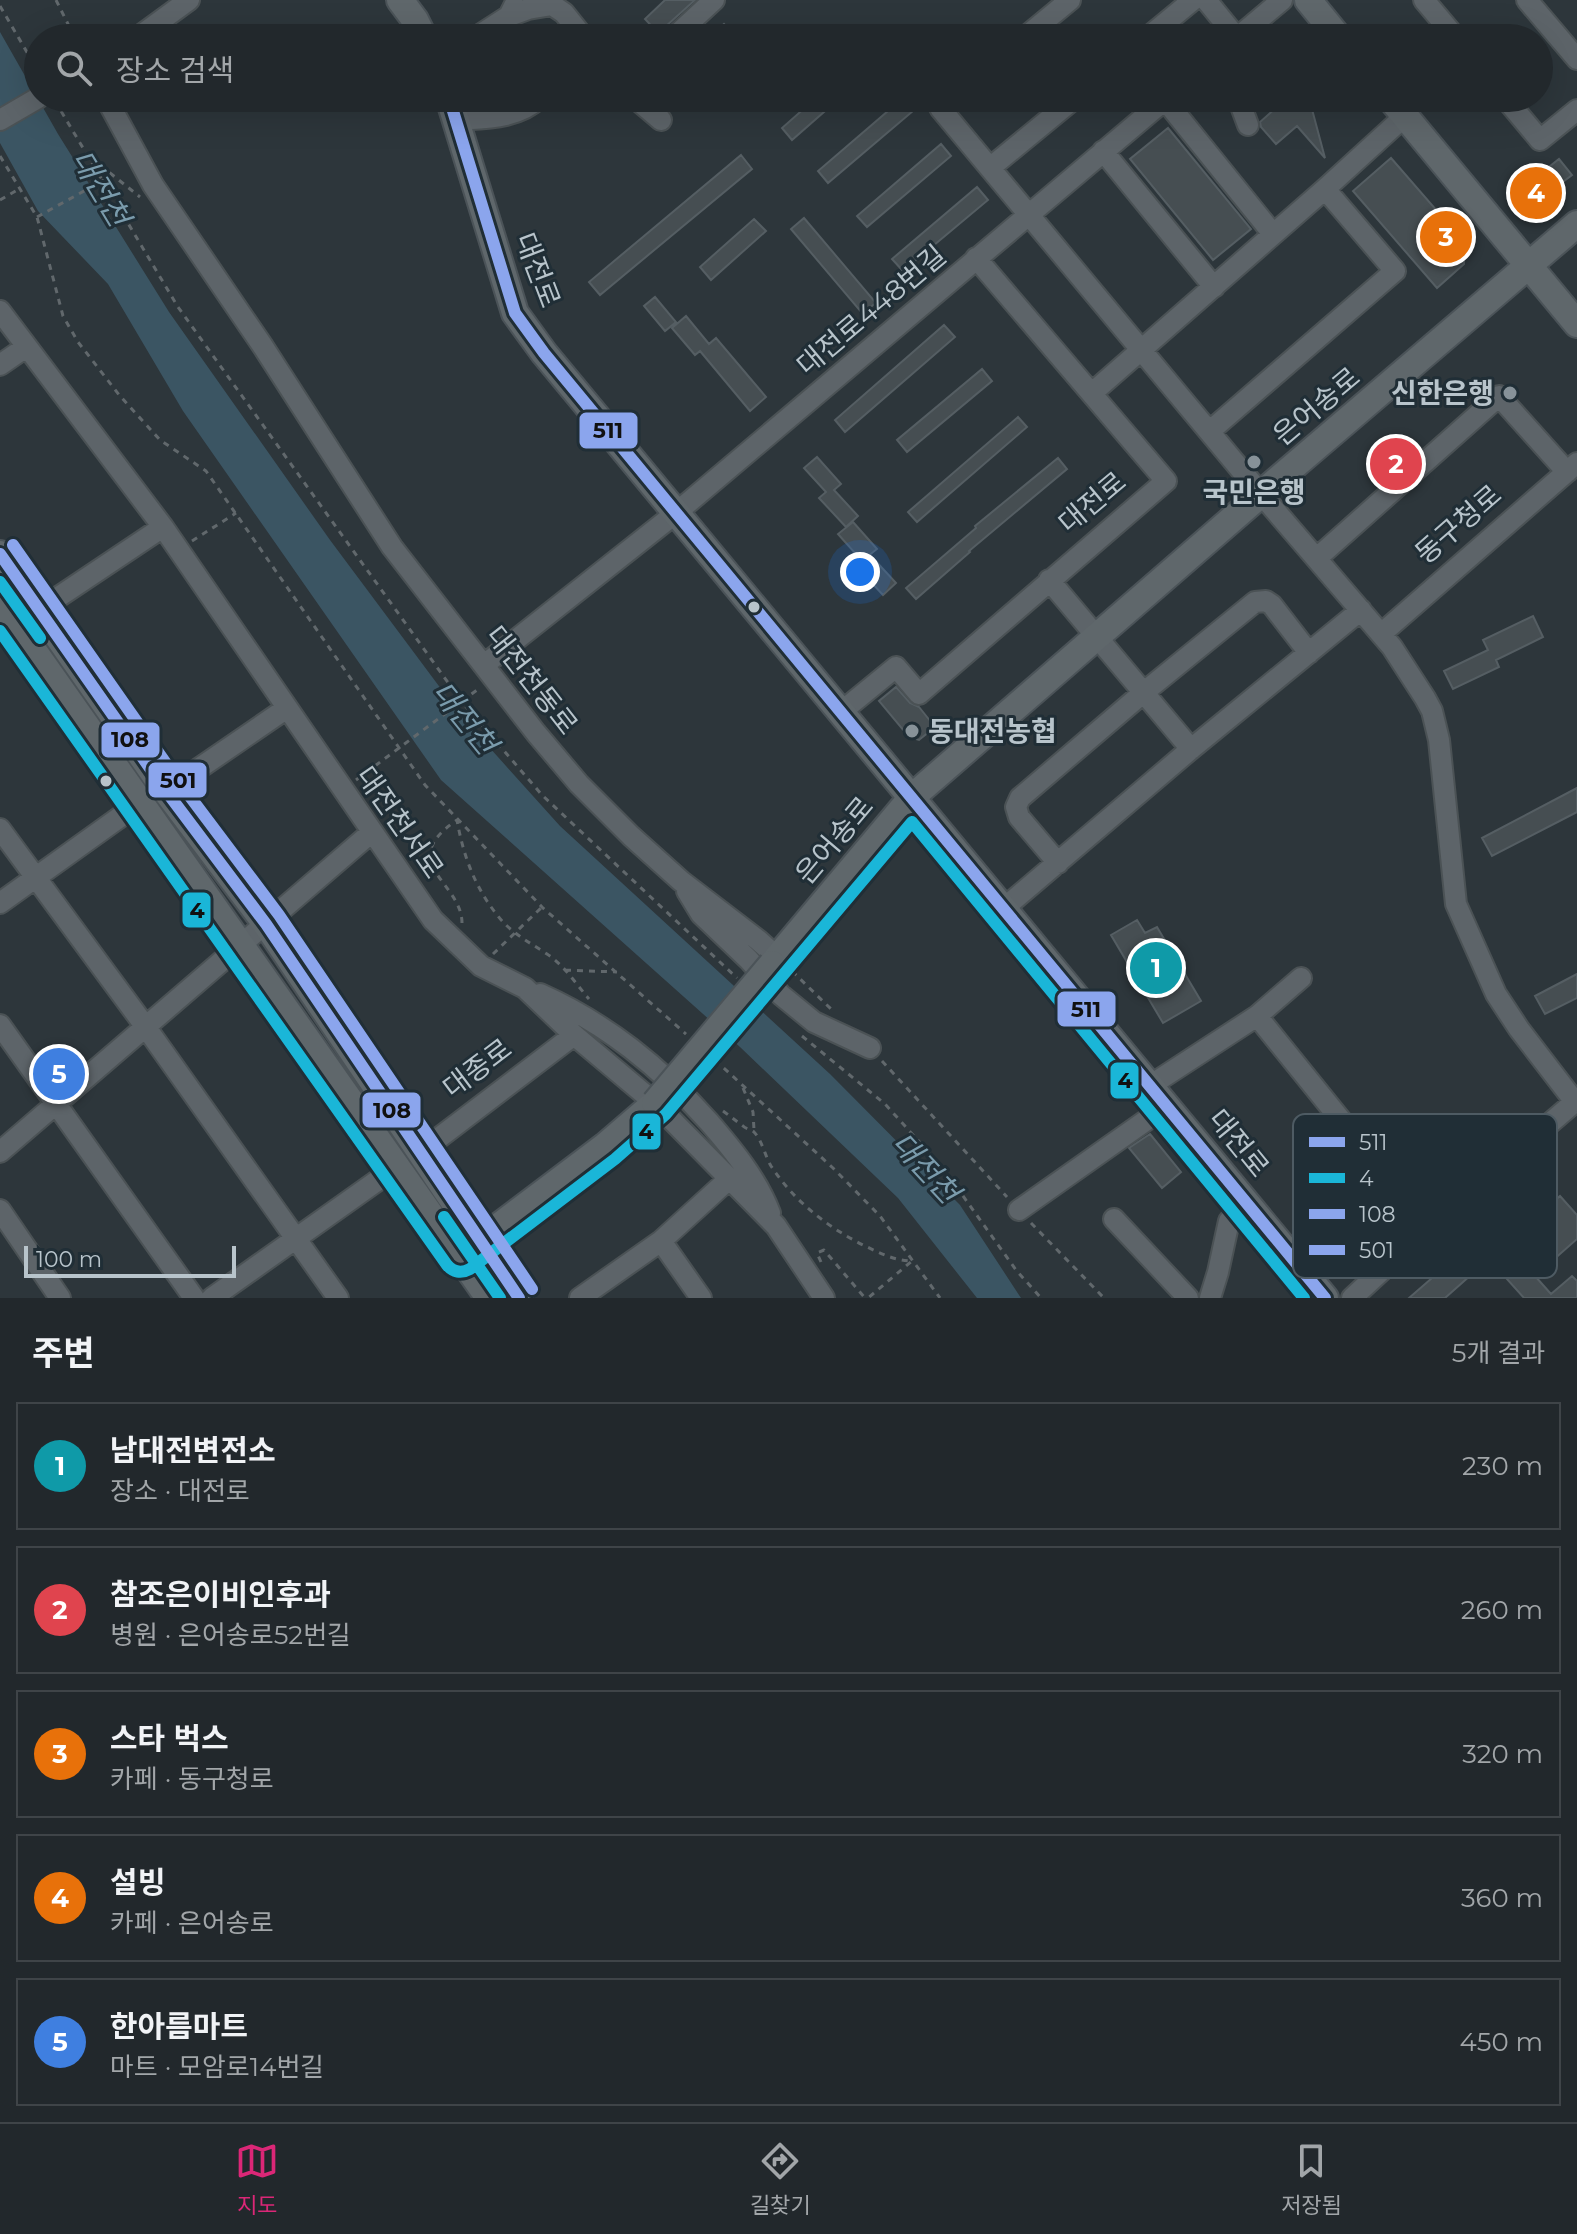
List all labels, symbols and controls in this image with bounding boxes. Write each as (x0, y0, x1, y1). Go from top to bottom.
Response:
search box (24, 24, 1553, 112)
icon: search (52, 46, 96, 90)
text: 장소 검색 (116, 52, 234, 89)
water label: 대전천 (63, 143, 139, 236)
pin: 4 (1510, 163, 1562, 223)
pin: 3 (1420, 207, 1472, 267)
street label: 대전로 (508, 228, 568, 312)
street label: 대전로448번길 (790, 238, 952, 382)
street label: 은어송로 (1266, 360, 1366, 452)
place label: 신한은행 (1391, 376, 1494, 410)
marker: 신한은행 (1501, 384, 1519, 402)
line badge: 511 (578, 411, 639, 450)
text: 511 (593, 417, 623, 444)
pin: 2 (1370, 434, 1422, 494)
marker: 국민은행 (1245, 453, 1263, 471)
street label: 대전로 (1051, 464, 1133, 540)
place label: 국민은행 (1202, 475, 1306, 509)
street label: 동구청로 (1408, 477, 1508, 571)
your location (840, 552, 880, 592)
unlabelled marker (746, 599, 762, 615)
street label: 대전천동로 (479, 619, 585, 741)
water label: 대전천 (424, 674, 507, 764)
place label: 동대전농협 (928, 714, 1057, 748)
line badge: 108 (100, 721, 161, 759)
marker: 동대전농협 (903, 722, 921, 740)
text: 108 (111, 726, 149, 753)
street label: 대전천서로 (349, 759, 451, 885)
line badge: 501 (147, 761, 208, 799)
text: 501 (160, 767, 196, 794)
unlabelled marker (98, 773, 114, 789)
street label: 은어송로 (788, 790, 880, 890)
line badge: 4 (181, 891, 212, 929)
text: 4 (189, 897, 205, 924)
pin: 1 (1130, 938, 1182, 998)
line badge: 511 (1056, 990, 1117, 1028)
text: 511 (1071, 996, 1101, 1023)
street label: 대종로 (436, 1031, 518, 1105)
pin: 5 (33, 1044, 85, 1104)
line badge: 4 (1109, 1061, 1140, 1100)
text: 4 (1117, 1067, 1133, 1094)
line badge: 108 (361, 1091, 422, 1129)
text: 108 (373, 1097, 411, 1124)
street label: 대전로 (1201, 1102, 1277, 1184)
line badge: 4 (631, 1112, 662, 1151)
legend (1293, 1114, 1557, 1278)
text: 4 (638, 1118, 654, 1145)
water label: 대전천 (884, 1125, 969, 1213)
text: 511 (1359, 1129, 1387, 1156)
text: 4 (1359, 1165, 1374, 1192)
text: 108 (1359, 1201, 1396, 1228)
text: 501 (1359, 1237, 1394, 1264)
scale bar (24, 1242, 236, 1278)
text: 100 m (36, 1246, 102, 1273)
text: 주변 (32, 1332, 95, 1374)
text: 5개 결과 (1452, 1337, 1545, 1369)
text: 남대전변전소 (110, 1432, 276, 1469)
text: 1 (55, 1450, 65, 1482)
text: 230 m (1462, 1450, 1543, 1482)
text: 장소 · 대전로 (110, 1475, 250, 1507)
text: 참조은이비인후과 (110, 1576, 331, 1613)
text: 2 (52, 1594, 68, 1626)
text: 260 m (1461, 1594, 1543, 1626)
text: 병원 · 은어송로52번길 (110, 1619, 351, 1651)
text: 스타 벅스 (110, 1720, 229, 1757)
text: 3 (52, 1738, 68, 1770)
text: 320 m (1462, 1738, 1543, 1770)
text: 카페 · 동구청로 (110, 1763, 274, 1795)
text: 설빙 (110, 1864, 165, 1901)
text: 4 (51, 1882, 69, 1914)
text: 360 m (1461, 1882, 1543, 1914)
text: 카페 · 은어송로 (110, 1907, 274, 1939)
text: 한아름마트 (110, 2008, 248, 2045)
text: 5 (52, 2026, 68, 2058)
text: 450 m (1460, 2026, 1543, 2058)
text: 마트 · 모암로14번길 (110, 2051, 324, 2083)
tab: 지도 (235, 2139, 279, 2219)
tab: 길찾기 (750, 2139, 810, 2219)
tab: 저장됨 (1281, 2139, 1342, 2219)

